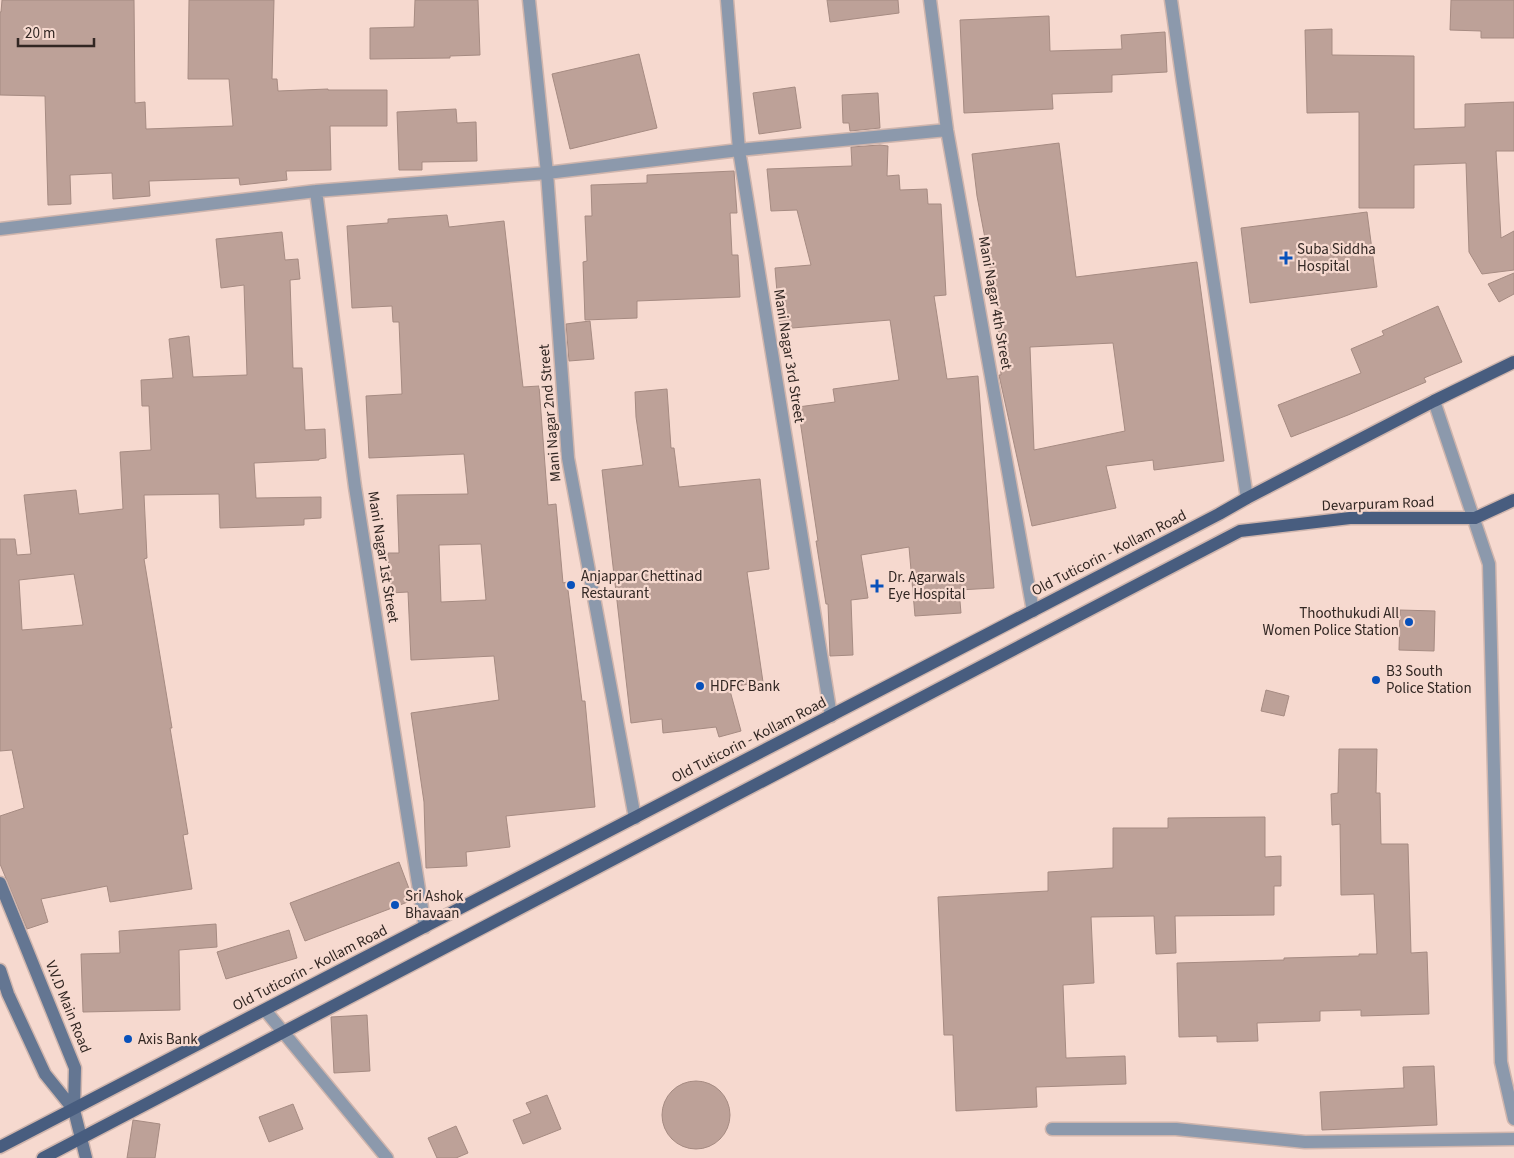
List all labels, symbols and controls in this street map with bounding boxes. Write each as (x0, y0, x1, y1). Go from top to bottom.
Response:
scale bar (18, 15, 94, 47)
text: 20 m (25, 23, 55, 44)
street label: Mani Nagar 4th Street (973, 235, 1017, 371)
place label: Suba Siddha Hospital (1297, 239, 1376, 277)
marker: Suba Siddha Hospital (1279, 251, 1293, 265)
street label: Mani Nagar 3rd Street (768, 288, 810, 424)
street label: Mani Nagar 2nd Street (534, 343, 566, 483)
street label: Mani Nagar 1st Street (362, 490, 404, 624)
street label: Devarpuram Road (1321, 492, 1435, 516)
street label: Old Tuticorin - Kollam Road (1028, 505, 1190, 601)
place label: Anjappar Chettinad Restaurant (581, 566, 702, 604)
place label: Dr. Agarwals Eye Hospital (888, 567, 966, 605)
marker: Anjappar Chettinad Restaurant (565, 579, 577, 591)
marker: Dr. Agarwals Eye Hospital (870, 579, 884, 593)
place label: Thoothukudi All Women Police Station (1262, 603, 1399, 641)
marker: Thoothukudi All Women Police Station (1403, 616, 1415, 628)
place label: B3 South Police Station (1386, 661, 1472, 699)
marker: B3 South Police Station (1370, 674, 1382, 686)
place label: HDFC Bank (710, 676, 780, 697)
marker: HDFC Bank (694, 680, 706, 692)
street label: Old Tuticorin - Kollam Road (668, 692, 830, 788)
place label: Sri Ashok Bhavaan (405, 886, 464, 924)
marker: Sri Ashok Bhavaan (389, 899, 401, 911)
street label: Old Tuticorin - Kollam Road (229, 920, 391, 1016)
street label: V.V.D Main Road (40, 958, 96, 1056)
place label: Axis Bank (138, 1029, 198, 1050)
marker: Axis Bank (122, 1033, 134, 1045)

